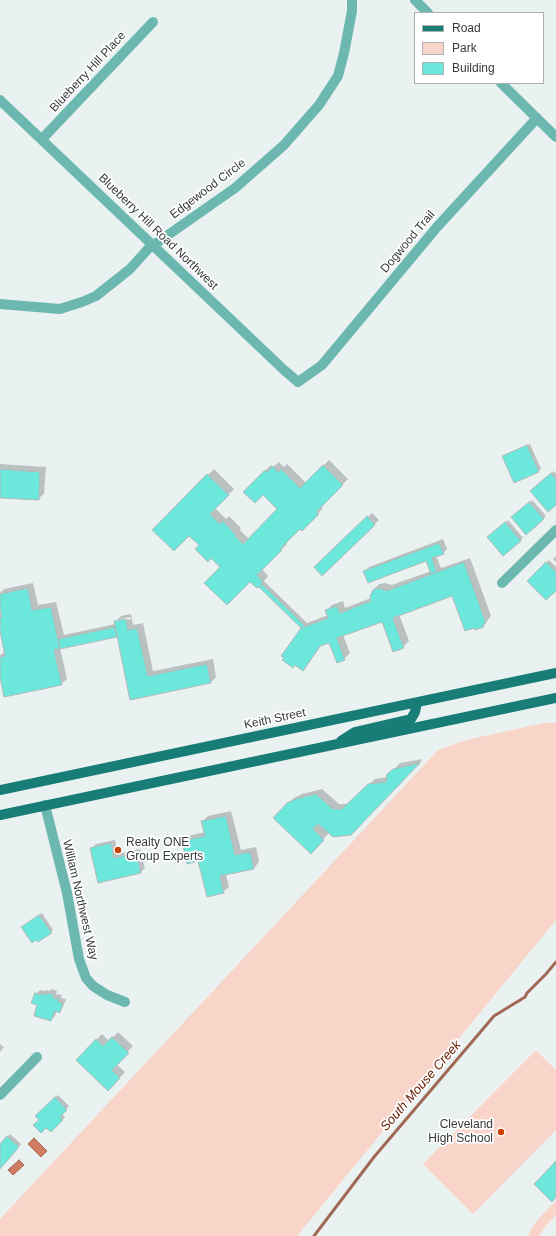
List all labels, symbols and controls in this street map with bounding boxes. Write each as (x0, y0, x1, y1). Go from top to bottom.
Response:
legend (414, 12, 544, 84)
text: Road (452, 21, 481, 35)
street label: Blueberry Hill Place (47, 29, 129, 115)
text: Park (452, 41, 477, 55)
text: Building (452, 61, 495, 75)
street label: Edgewood Circle (167, 156, 249, 222)
street label: Blueberry Hill Road Northwest (95, 171, 221, 293)
street label: Dogwood Trail (378, 208, 438, 276)
street label: Keith Street (243, 705, 307, 733)
place label: Realty ONE Group Experts (126, 836, 203, 864)
street label: William Northwest Way (59, 839, 101, 961)
marker: Realty ONE Group Experts (113, 845, 123, 855)
water label: South Mouse Creek (377, 1038, 465, 1134)
place label: Cleveland High School (428, 1118, 493, 1146)
marker: Cleveland High School (496, 1127, 506, 1137)

